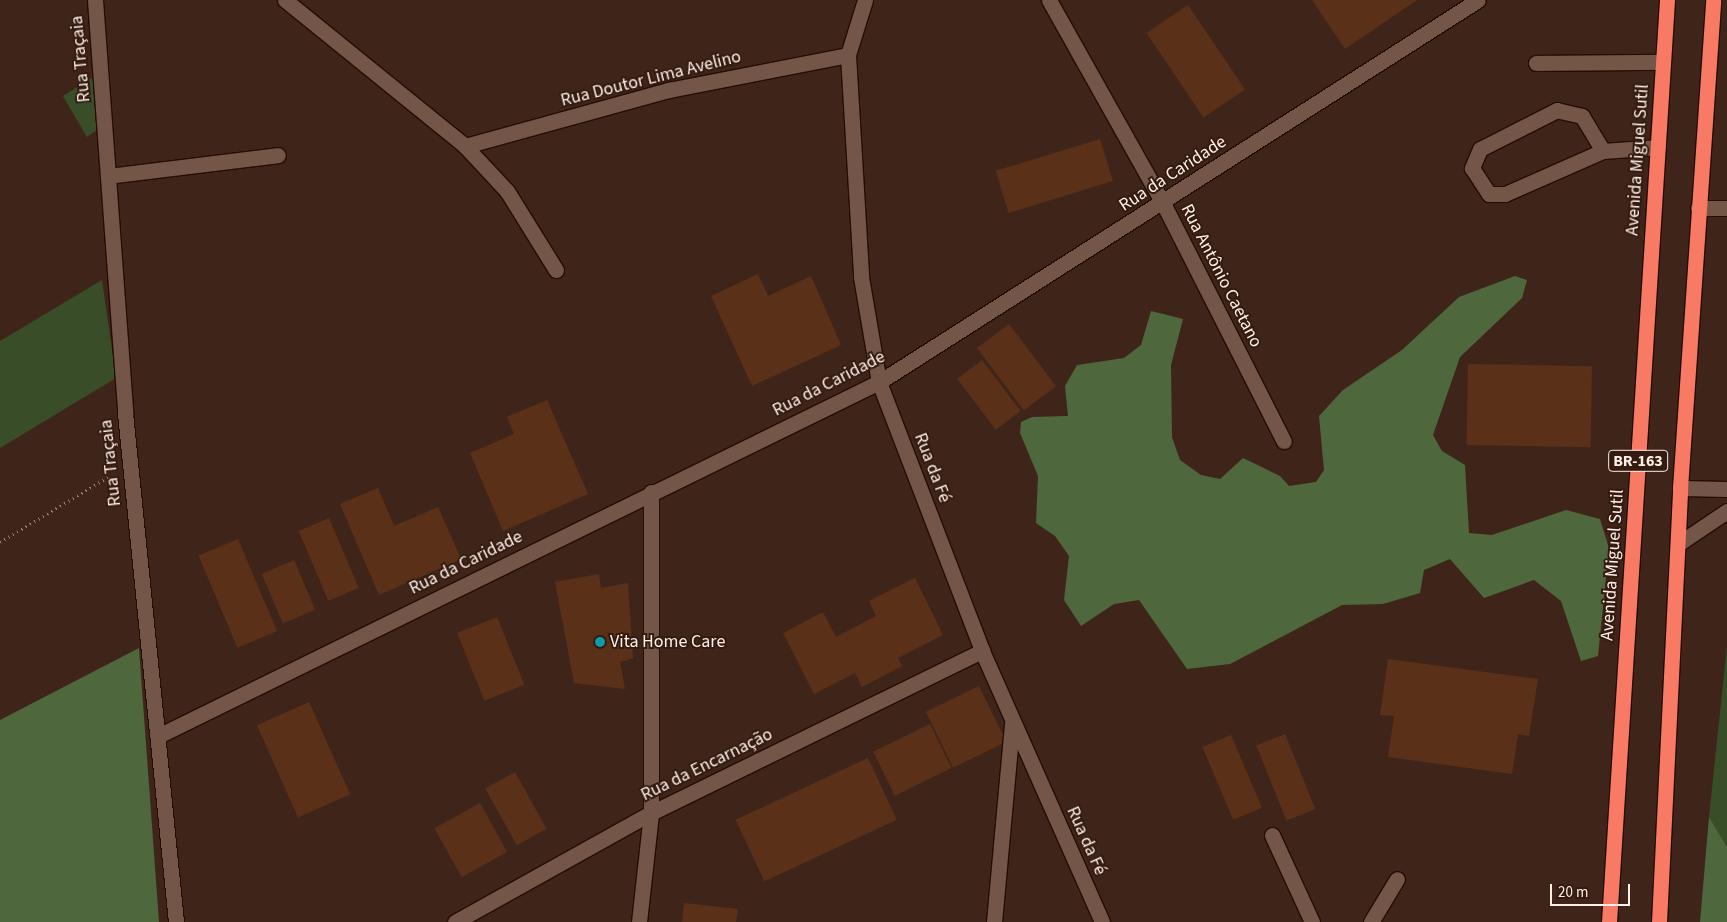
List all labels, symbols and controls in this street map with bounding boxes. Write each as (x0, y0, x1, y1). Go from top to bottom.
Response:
street label: Rua Traçaia (66, 15, 96, 103)
street label: Rua Doutor Lima Avelino (559, 46, 743, 112)
street label: Avenida Miguel Sutil (1622, 84, 1654, 236)
street label: Rua da Caridade (1115, 131, 1231, 217)
street label: Rua Antônio Caetano (1176, 201, 1266, 351)
street label: Rua da Caridade (769, 346, 889, 422)
street label: Rua Traçaia (96, 419, 126, 507)
street label: Rua da Fé (909, 430, 955, 506)
road number: BR-163 (1608, 448, 1668, 474)
street label: Avenida Miguel Sutil (1597, 489, 1629, 641)
street label: Rua da Caridade (406, 526, 526, 600)
place label: Vita Home Care (610, 631, 725, 653)
marker: Vita Home Care (594, 636, 606, 648)
street label: Rua da Encarnação (638, 724, 776, 806)
street label: Rua da Fé (1061, 803, 1111, 879)
scale bar (1552, 874, 1632, 906)
text: 20 m (1558, 882, 1588, 903)

